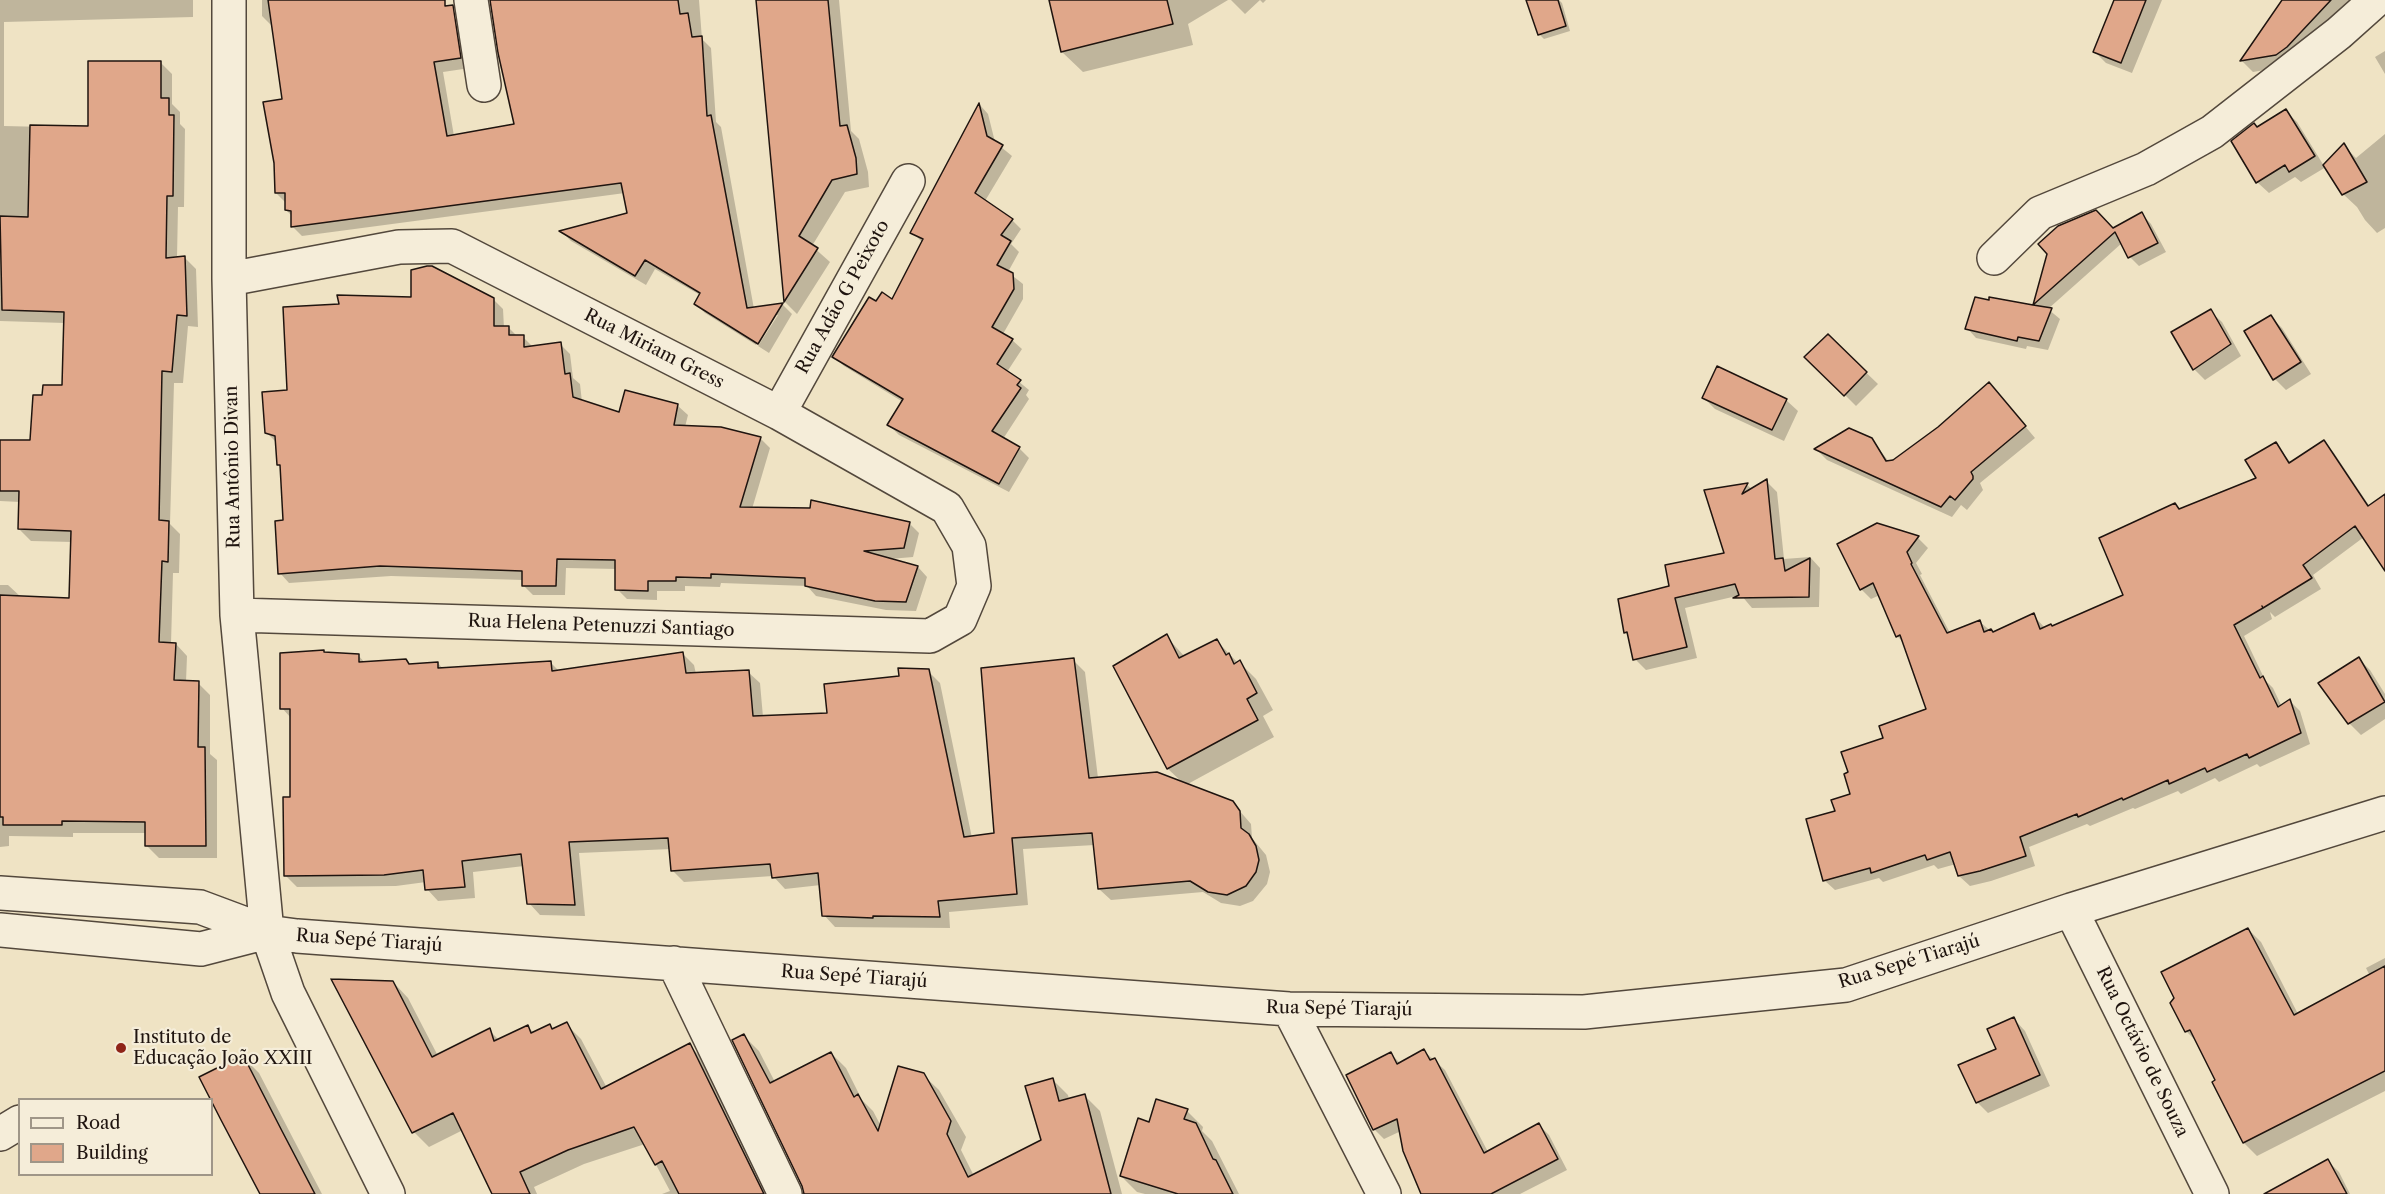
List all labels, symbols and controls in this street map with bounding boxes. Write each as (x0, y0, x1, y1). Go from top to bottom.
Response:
street label: Rua Adão G Peixoto (792, 216, 894, 378)
street label: Rua Miriam Gress (581, 304, 727, 394)
street label: Rua Antônio Divan (221, 385, 245, 549)
street label: Rua Helena Petenuzzi Santiago (467, 611, 735, 641)
street label: Rua Sepé Tiarajú (295, 925, 443, 957)
street label: Rua Sepé Tiarajú (1836, 930, 1982, 994)
street label: Rua Sepé Tiarajú (780, 961, 928, 993)
street label: Rua Octávio de Souza (2091, 963, 2193, 1141)
street label: Rua Sepé Tiarajú (1266, 997, 1412, 1021)
place label: Instituto de Educação João XXIII (133, 1027, 312, 1070)
marker: Instituto de Educação João XXIII (114, 1041, 128, 1055)
legend (18, 1098, 213, 1176)
text: Road (76, 1112, 121, 1134)
text: Building (76, 1142, 148, 1164)

